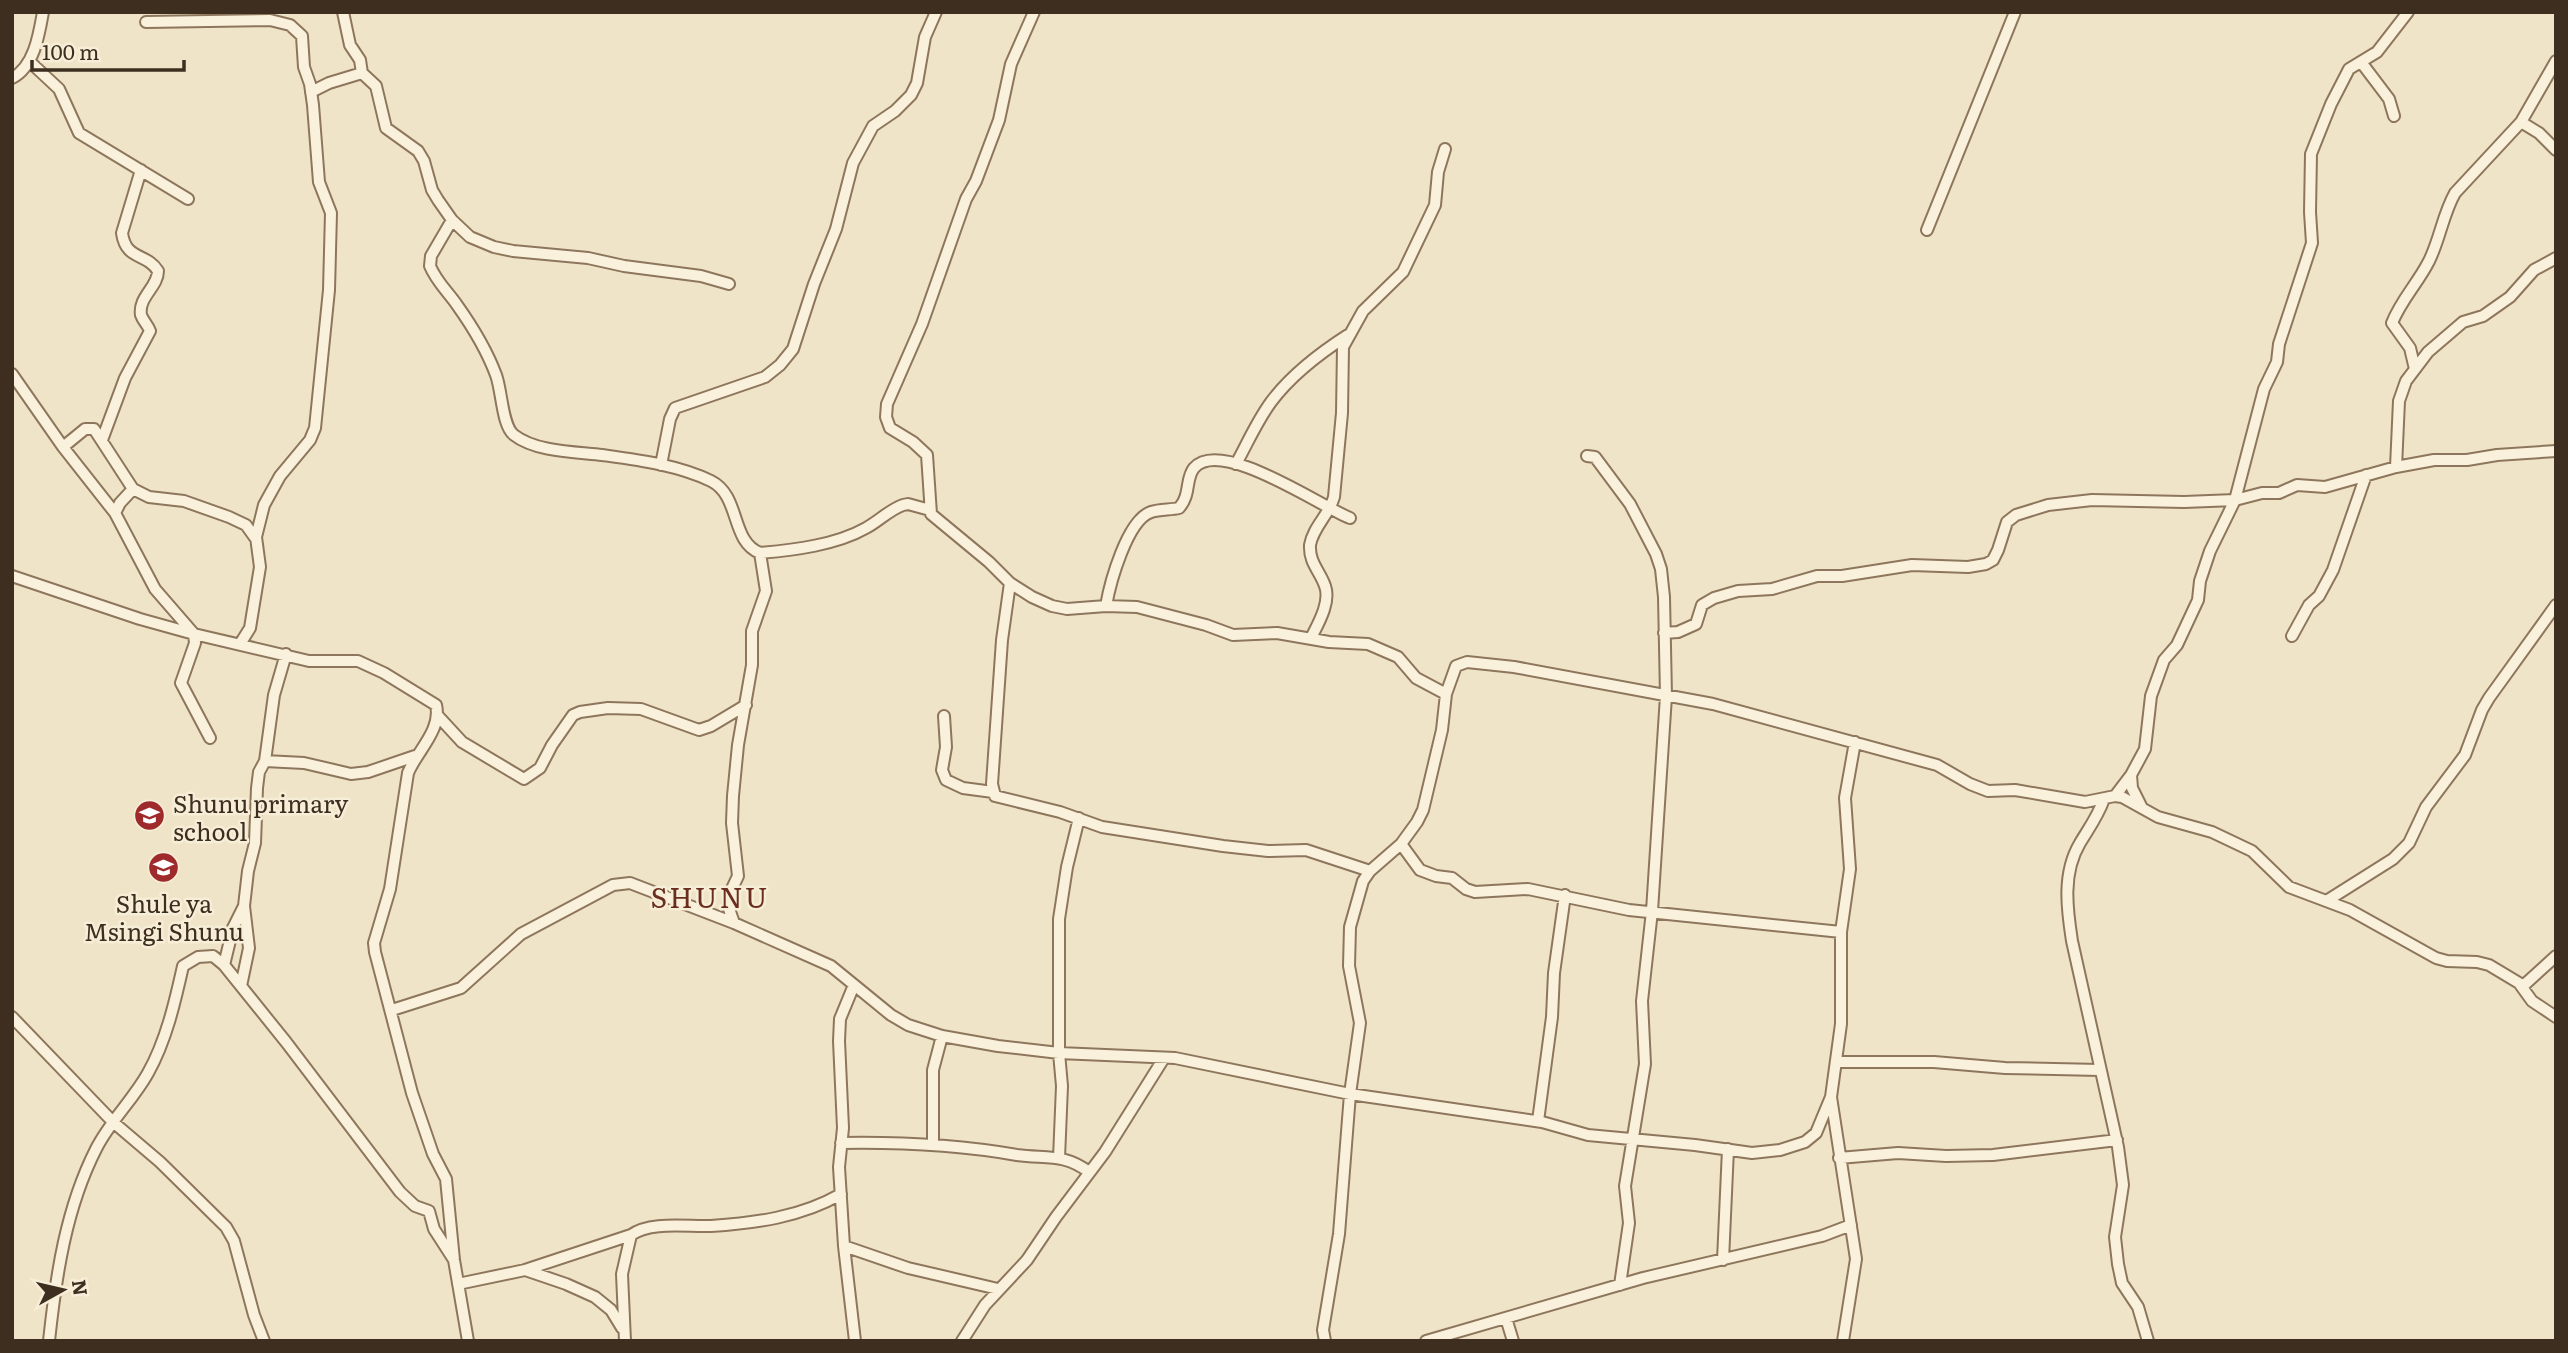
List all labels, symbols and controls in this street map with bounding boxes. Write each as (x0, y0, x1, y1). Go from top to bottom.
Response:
scale bar (32, 28, 184, 72)
text: 100 m (42, 35, 99, 66)
place label: Shunu primary school (173, 785, 348, 848)
school or university icon: Shunu primary school (133, 799, 167, 833)
school or university icon: Shule ya Msingi Shunu (147, 851, 181, 885)
district label: SHUNU (651, 875, 769, 917)
place label: Shule ya Msingi Shunu (84, 885, 244, 948)
north arrow (28, 1255, 98, 1325)
text: N (66, 1278, 96, 1297)

